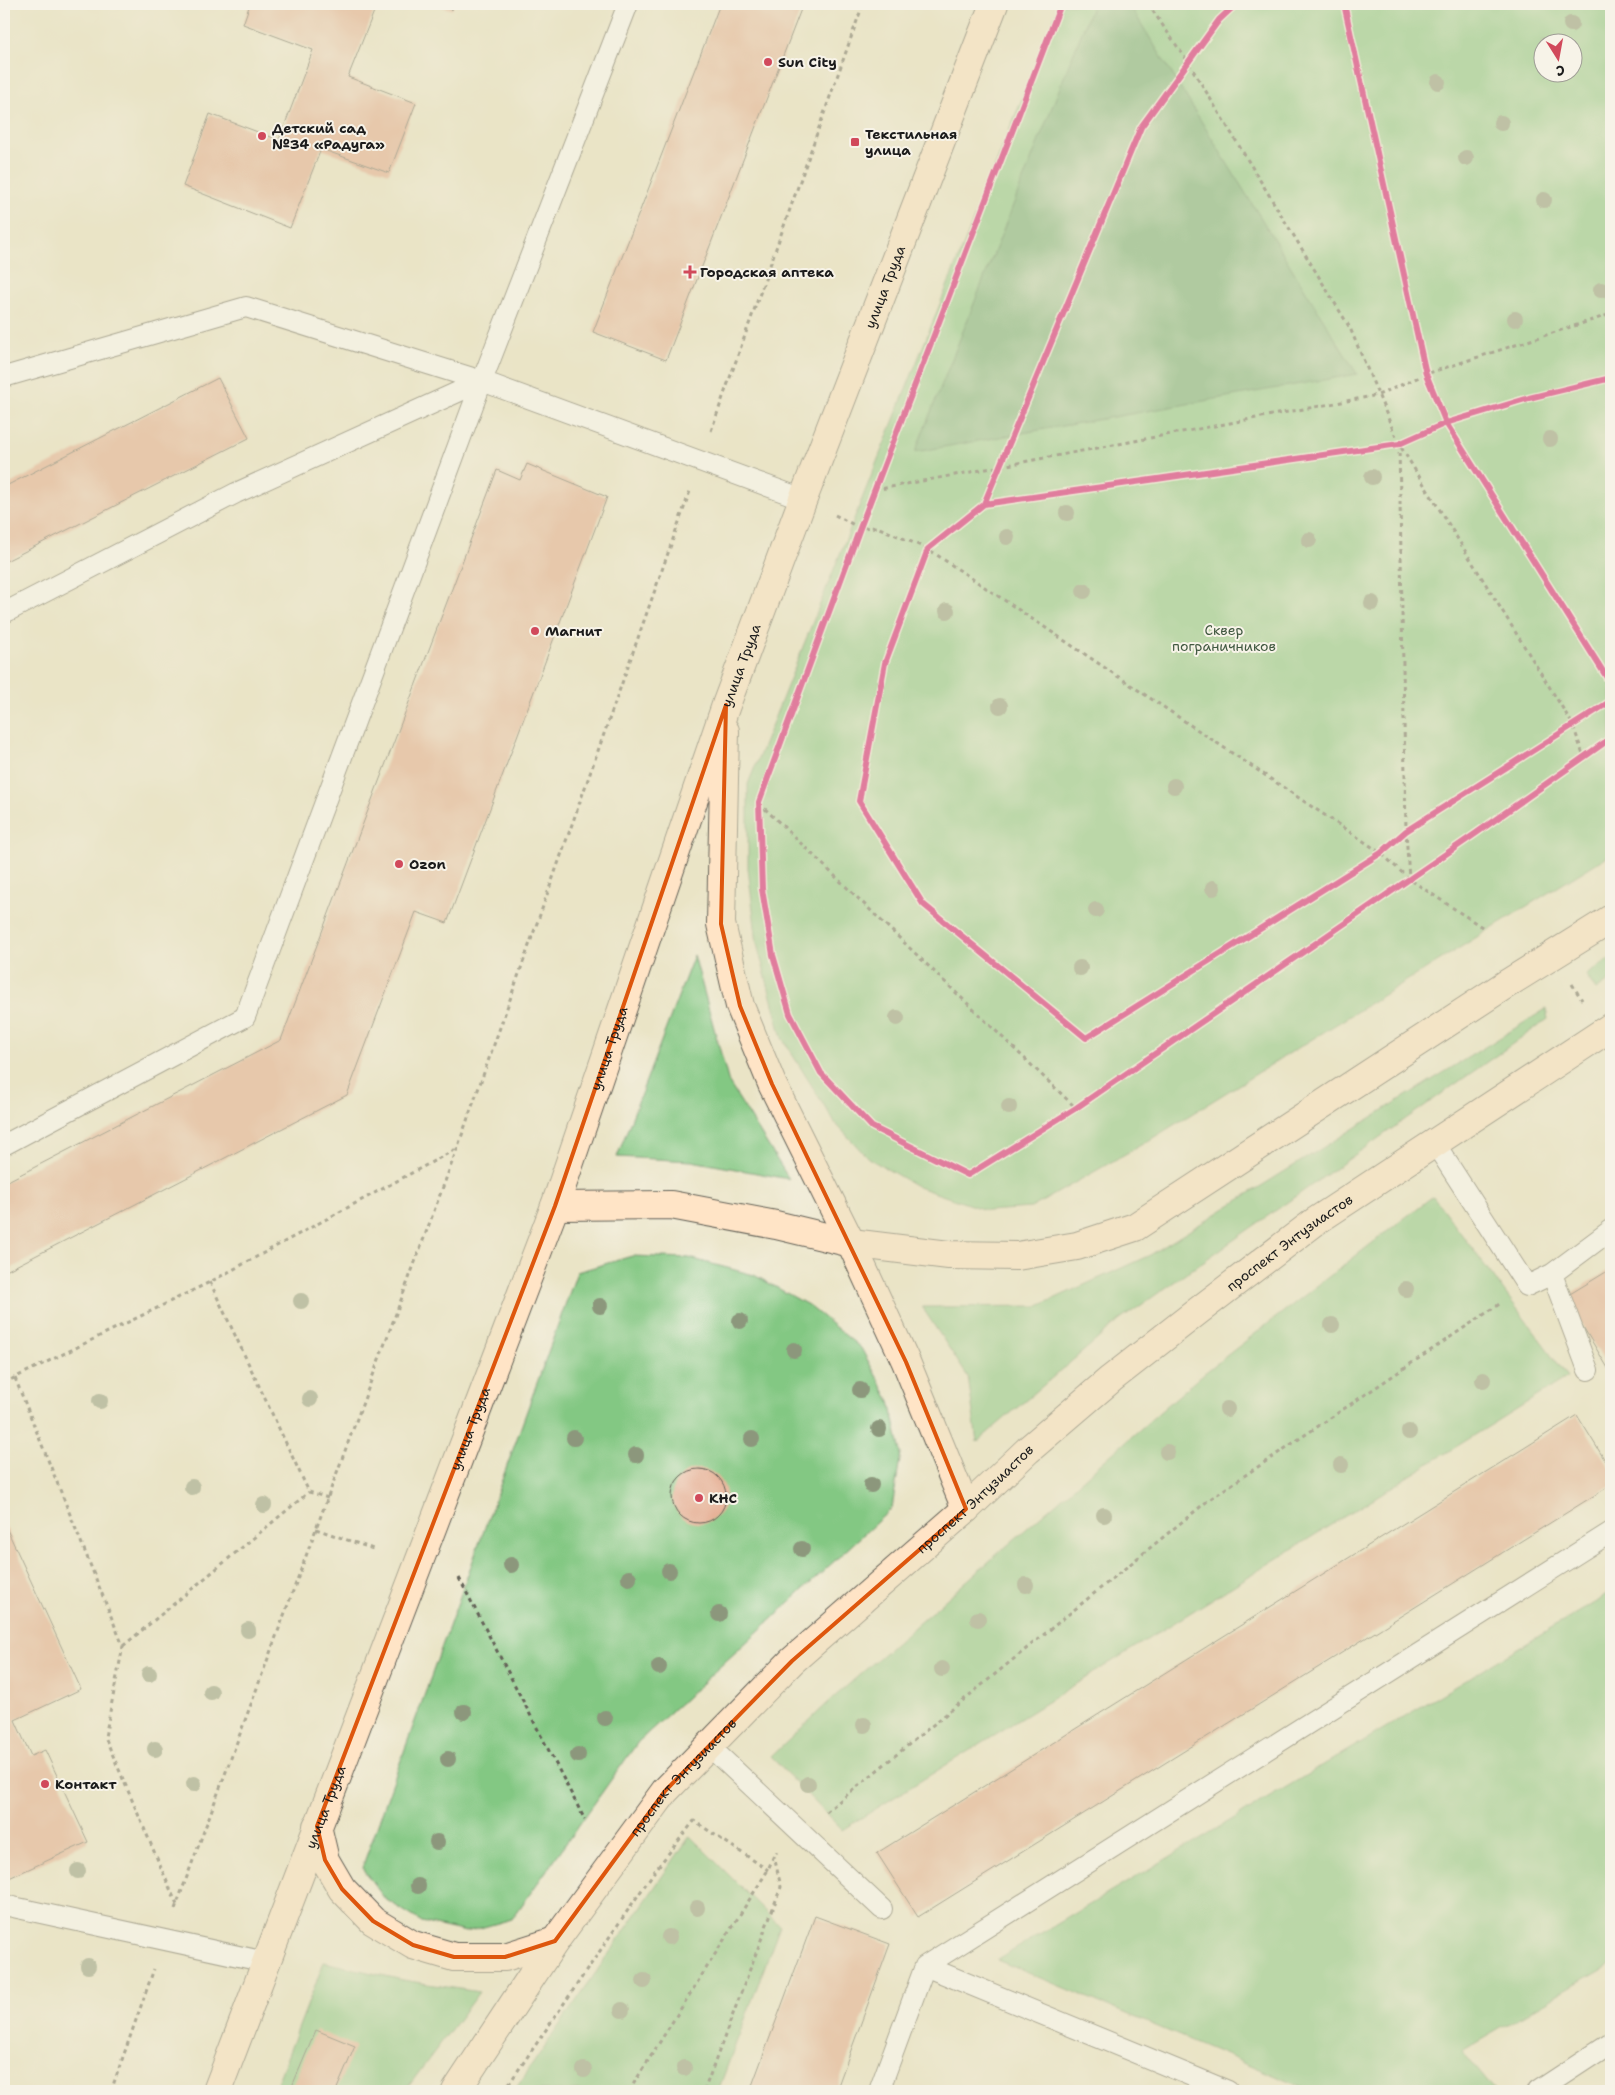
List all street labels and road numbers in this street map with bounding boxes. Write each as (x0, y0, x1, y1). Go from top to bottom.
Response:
street label: улица Труда (861, 242, 909, 331)
street label: улица Труда (717, 621, 765, 710)
street label: улица Труда (586, 1004, 632, 1093)
street label: проспект Энтузиастов (1223, 1190, 1356, 1295)
street label: улица Труда (446, 1384, 494, 1473)
street label: проспект Энтузиастов (913, 1440, 1037, 1557)
street label: проспект Энтузиастов (626, 1714, 740, 1840)
street label: улица Труда (301, 1763, 350, 1851)

